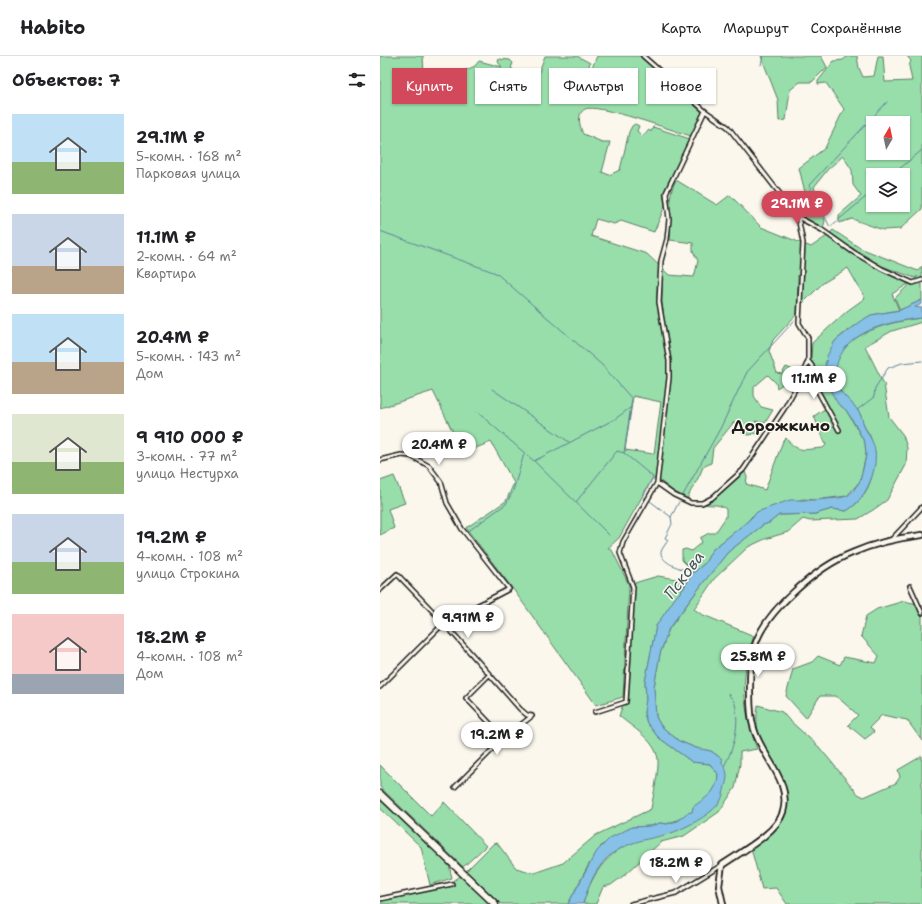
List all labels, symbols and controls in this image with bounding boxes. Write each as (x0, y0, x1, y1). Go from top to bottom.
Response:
text: Habito (20, 15, 85, 40)
text: Карта (661, 19, 701, 37)
text: Маршрут (723, 19, 789, 37)
text: Сохранённые (811, 19, 902, 37)
chip: Купить (392, 68, 467, 104)
chip: Снять (475, 68, 541, 104)
chip: Фильтры (549, 68, 638, 104)
chip: Новое (646, 68, 716, 104)
text: Объектов: 7 (12, 69, 121, 91)
icon: filters (346, 69, 368, 91)
north arrow (866, 116, 910, 160)
map controls (866, 116, 910, 212)
text: 29.1M ₽ (136, 126, 205, 148)
icon: home (44, 130, 92, 178)
text: 5-комн. · 168 m² (136, 148, 241, 165)
text: Парковая улица (136, 165, 240, 182)
button: layers (866, 168, 910, 212)
pin: 29.1M ₽ (760, 191, 834, 225)
text: 29.1M ₽ (771, 195, 823, 212)
text: 11.1M ₽ (136, 226, 197, 248)
icon: home (44, 230, 92, 278)
text: 2-комн. · 64 m² (136, 248, 237, 265)
text: Квартира (136, 265, 196, 282)
text: 20.4M ₽ (136, 326, 209, 348)
icon: home (44, 330, 92, 378)
text: 5-комн. · 143 m² (136, 348, 241, 365)
text: Дом (136, 365, 164, 382)
pin: 11.1M ₽ (777, 366, 851, 400)
text: 11.1M ₽ (791, 370, 837, 387)
district label: Дорожкино (732, 415, 830, 436)
text: 9 910 000 ₽ (136, 426, 244, 448)
icon: home (44, 430, 92, 478)
pin: 20.4M ₽ (402, 432, 476, 466)
text: 20.4M ₽ (411, 436, 467, 453)
text: 3-комн. · 77 m² (136, 448, 237, 465)
text: улица Нестурха (136, 465, 239, 482)
text: 19.2M ₽ (136, 526, 207, 548)
icon: home (44, 530, 92, 578)
water label: Пскова (659, 547, 709, 603)
text: 4-комн. · 108 m² (136, 548, 243, 565)
text: улица Строкина (136, 565, 240, 582)
pin: 9.91M ₽ (431, 605, 505, 639)
text: 9.91M ₽ (442, 609, 494, 626)
text: 18.2M ₽ (136, 626, 207, 648)
icon: home (44, 630, 92, 678)
pin: 25.8M ₽ (721, 644, 795, 678)
text: 4-комн. · 108 m² (136, 648, 243, 665)
text: 25.8M ₽ (730, 648, 786, 665)
text: Дом (136, 665, 164, 682)
pin: 19.2M ₽ (460, 722, 534, 756)
text: 19.2M ₽ (470, 726, 524, 743)
pin: 18.2M ₽ (639, 850, 713, 884)
text: 18.2M ₽ (649, 854, 703, 871)

